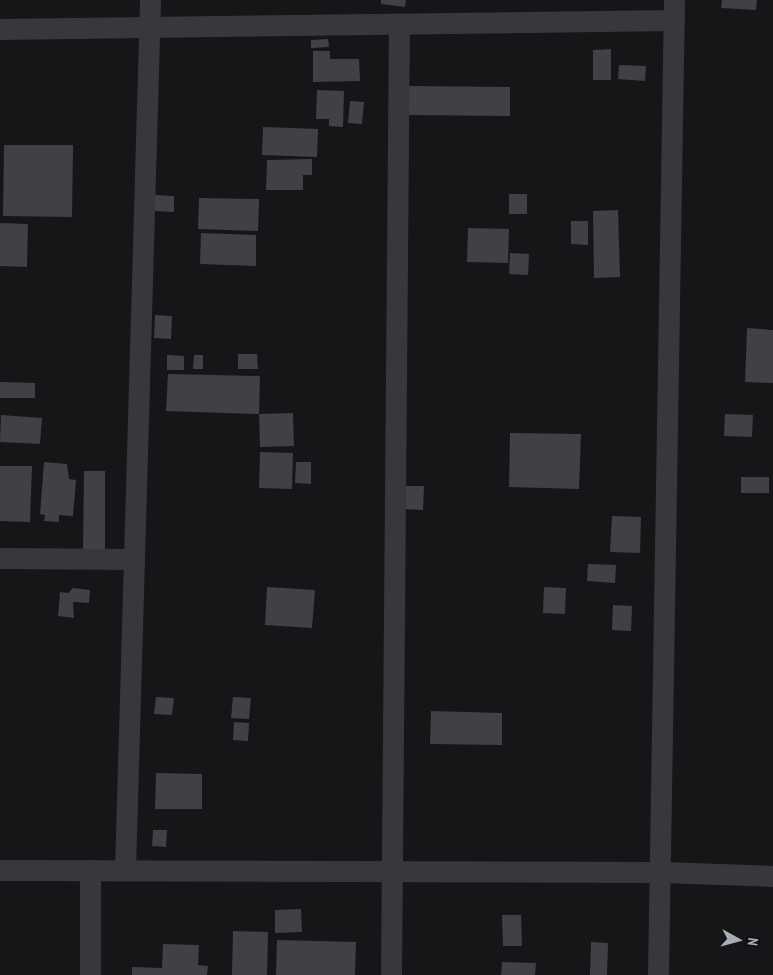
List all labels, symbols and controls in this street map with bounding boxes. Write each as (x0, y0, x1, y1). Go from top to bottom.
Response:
north arrow (713, 915, 763, 965)
text: N (743, 937, 762, 947)

